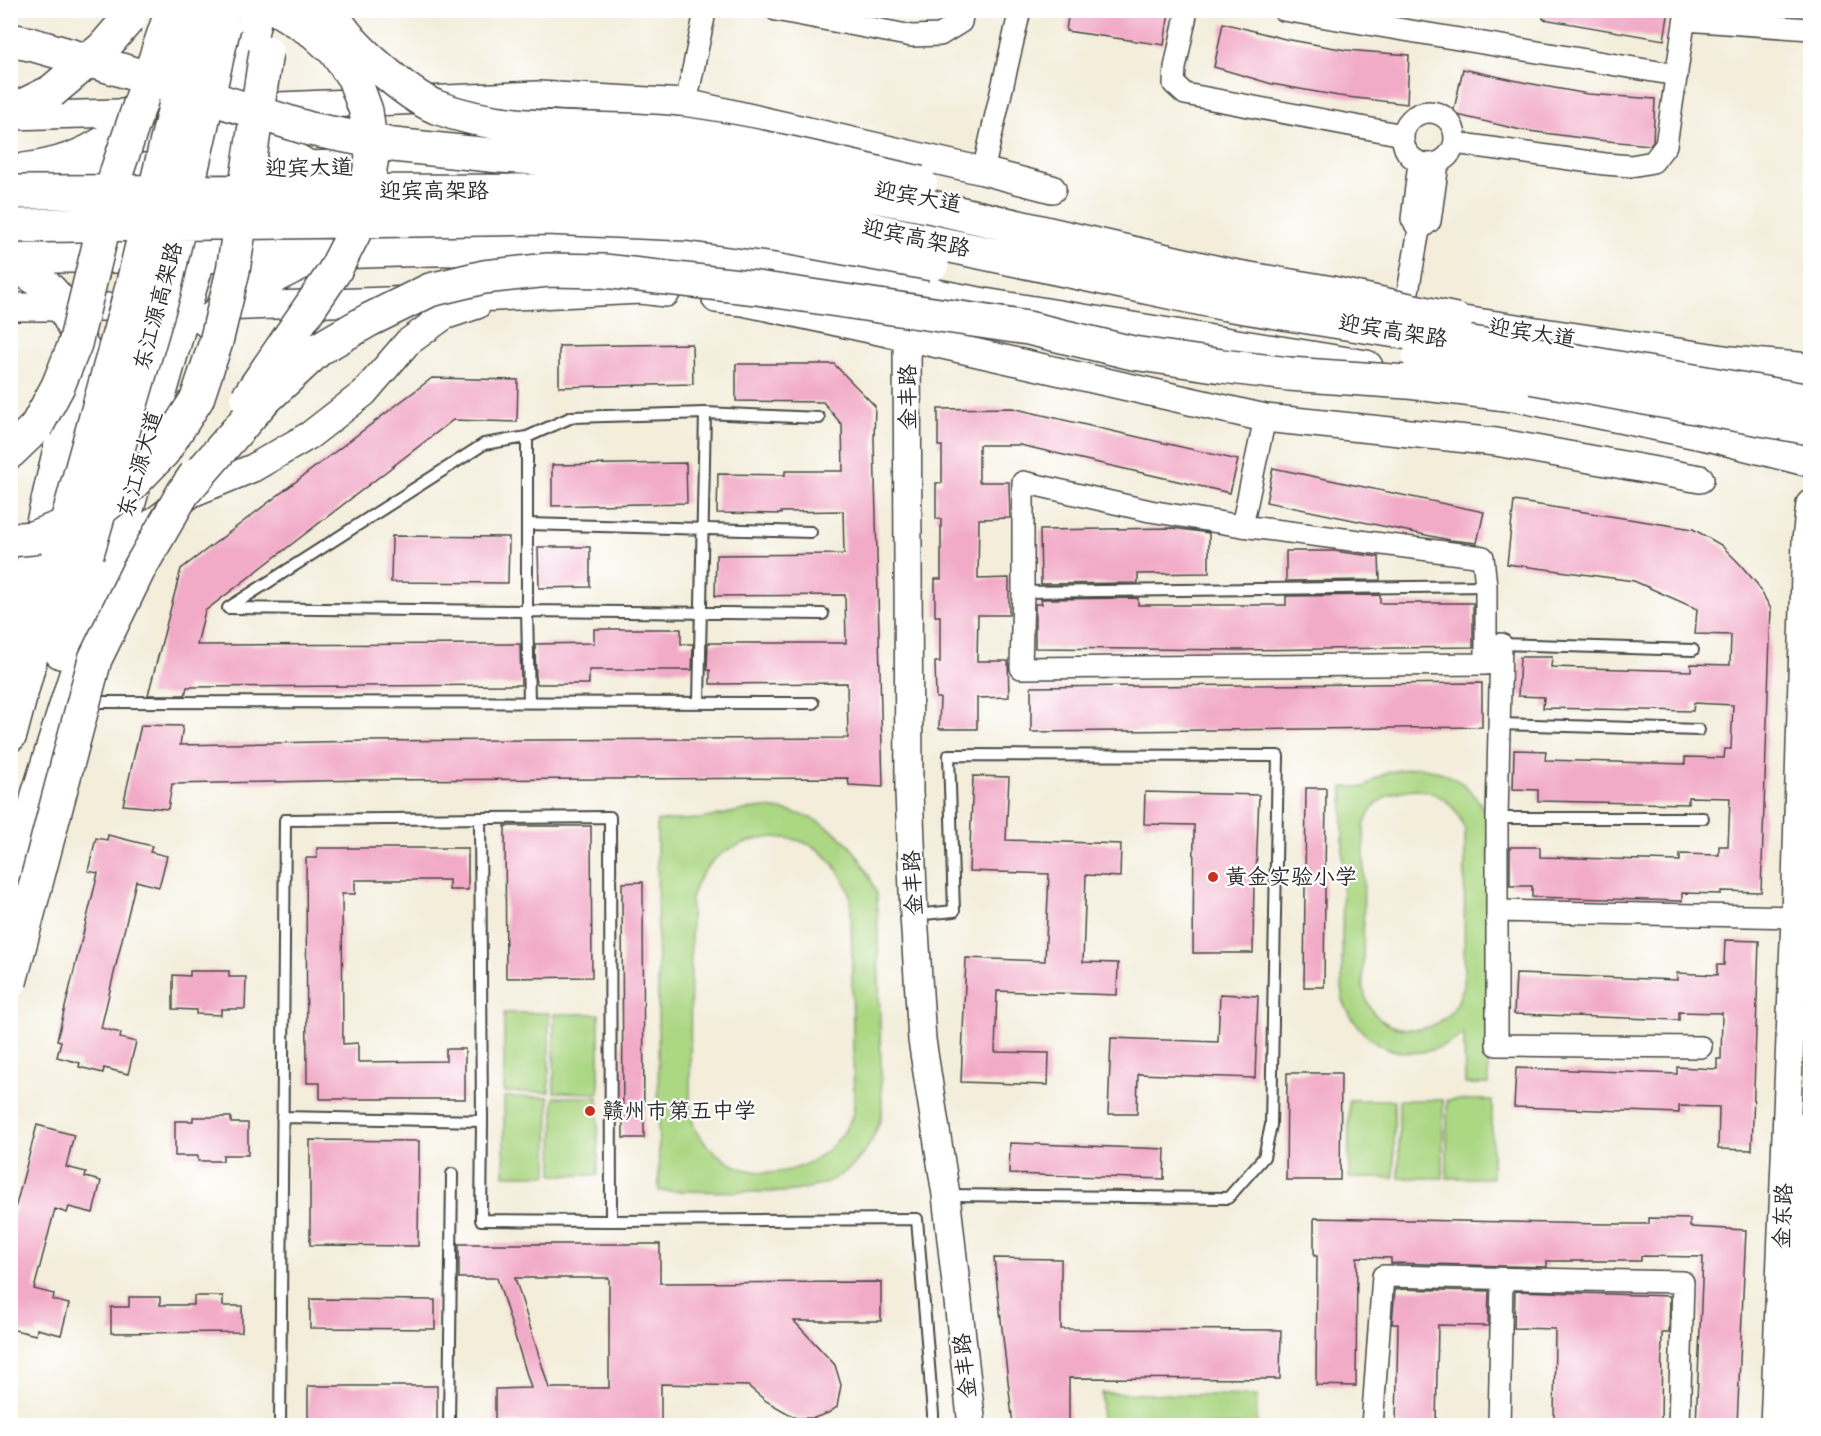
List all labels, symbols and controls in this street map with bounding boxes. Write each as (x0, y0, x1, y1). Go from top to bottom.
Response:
street label: 迎宾大道 (265, 154, 353, 182)
street label: 迎宾大道 (872, 177, 964, 217)
street label: 迎宾高架路 (379, 178, 489, 204)
street label: 迎宾高架路 (859, 214, 973, 262)
street label: 东江源高架路 (128, 239, 188, 373)
street label: 迎宾高架路 (1337, 310, 1449, 352)
street label: 迎宾大道 (1487, 313, 1577, 353)
street label: 金丰路 (895, 364, 921, 430)
street label: 东江源大道 (112, 408, 168, 520)
street label: 金丰路 (898, 849, 928, 917)
place label: 黄金实验小学 (1225, 864, 1357, 890)
marker: 黄金实验小学 (1206, 870, 1220, 884)
place label: 赣州市第五中学 (602, 1098, 756, 1124)
marker: 赣州市第五中学 (583, 1104, 597, 1118)
street label: 金东路 (1769, 1183, 1797, 1249)
street label: 金丰路 (949, 1332, 981, 1400)

